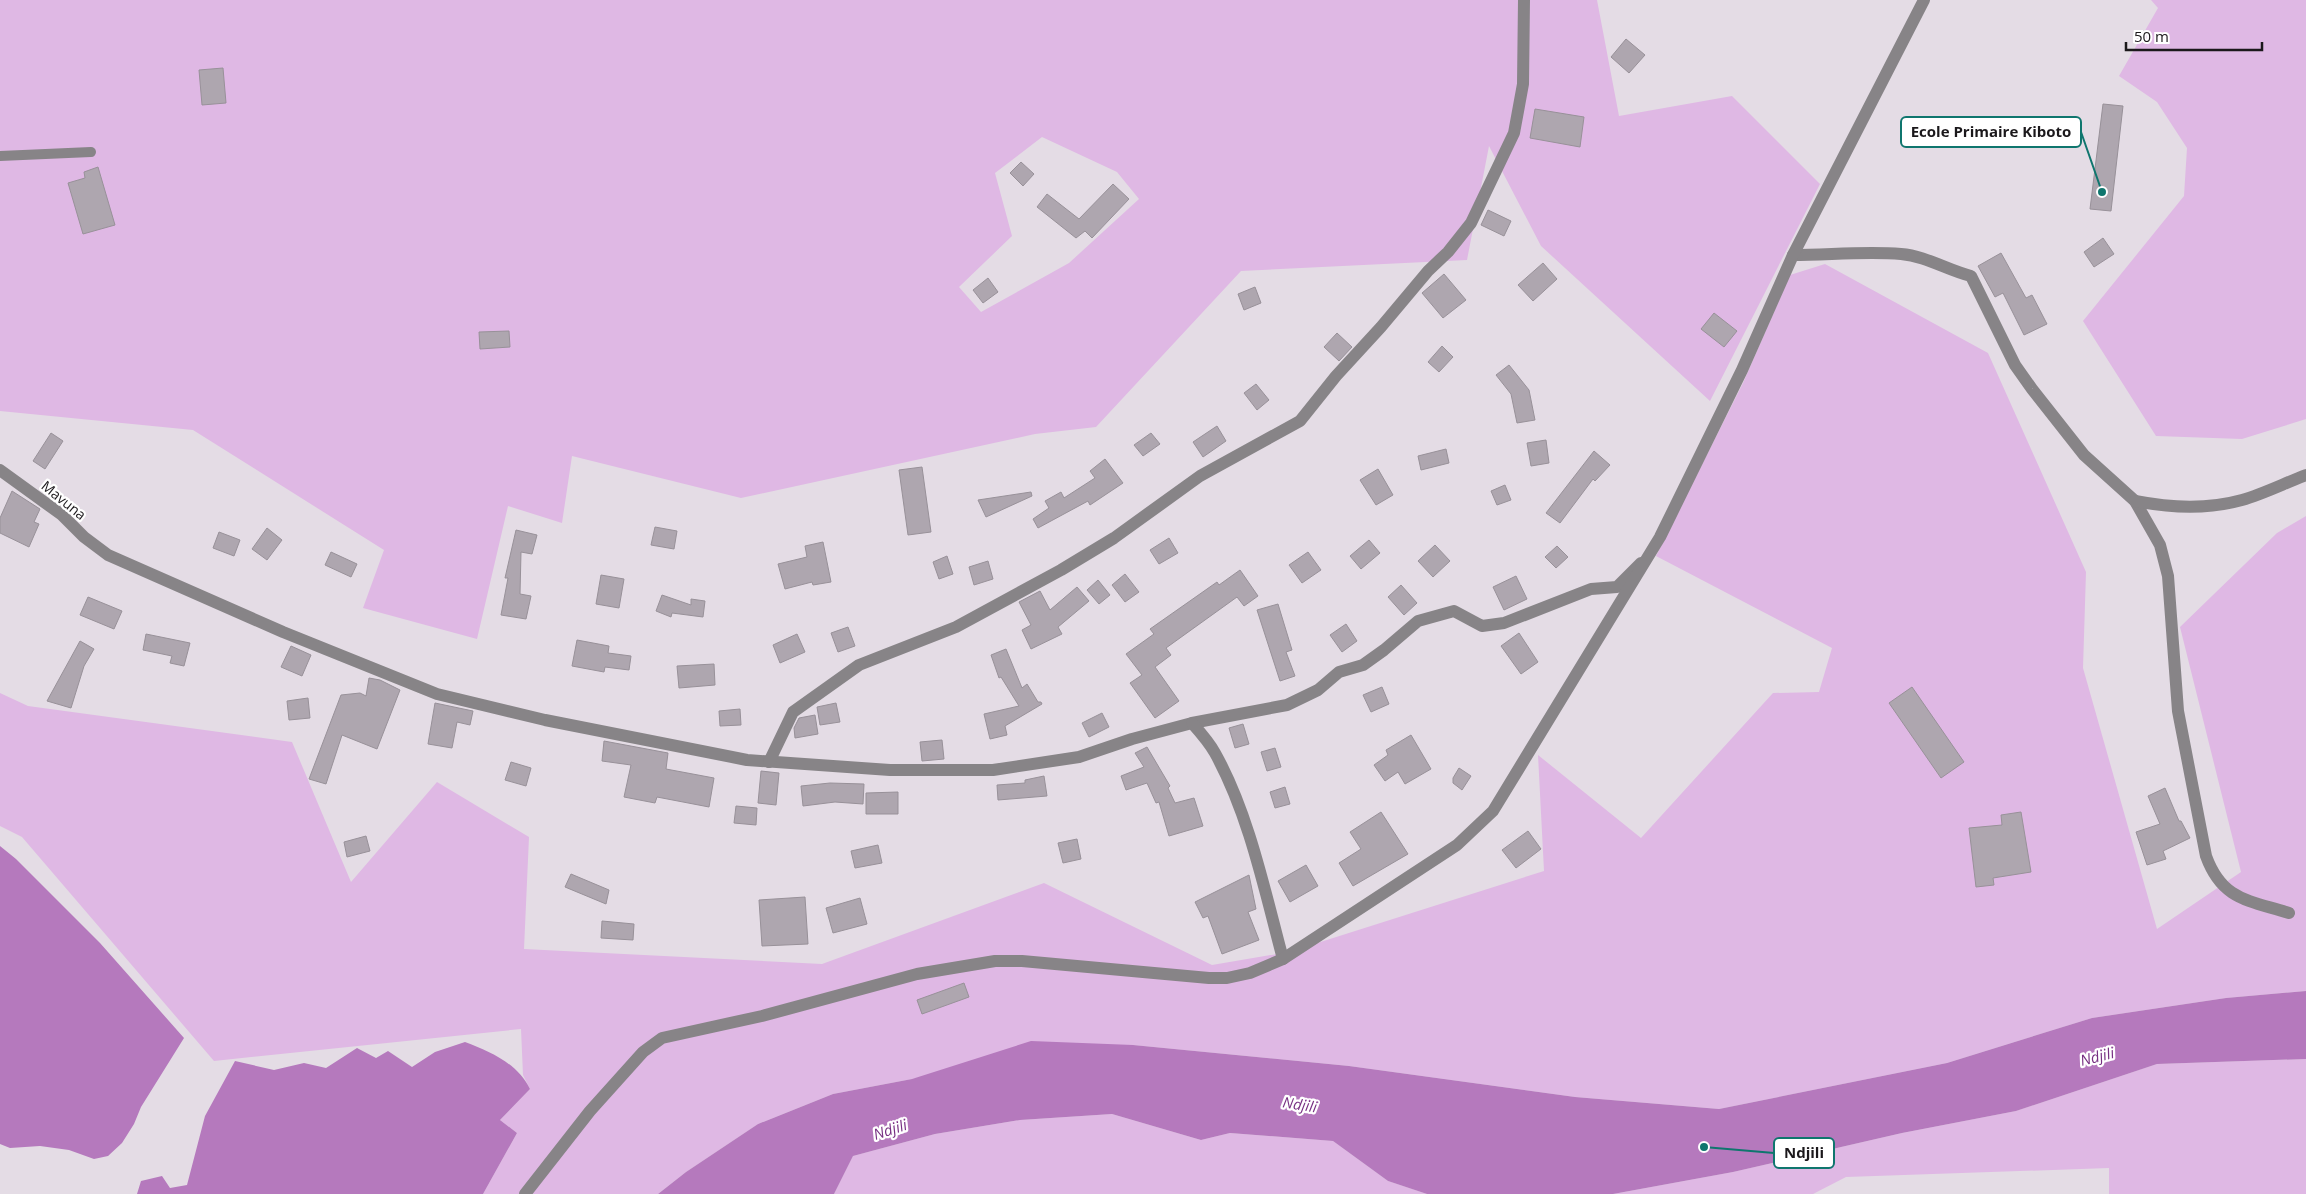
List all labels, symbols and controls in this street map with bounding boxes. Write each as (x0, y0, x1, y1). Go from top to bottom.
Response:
scale bar (2126, 20, 2262, 52)
text: 50 m (2134, 26, 2169, 46)
callout: Ecole Primaire Kiboto (1901, 117, 2081, 147)
text: Ecole Primaire Kiboto (1911, 121, 2071, 141)
street label: Mavuna (38, 476, 90, 524)
water label: Ndjili (2078, 1042, 2116, 1070)
water label: Ndjili (1281, 1091, 1319, 1117)
water label: Ndjili (871, 1114, 910, 1144)
callout: Ndjili (1774, 1138, 1834, 1168)
text: Ndjili (1784, 1142, 1824, 1162)

